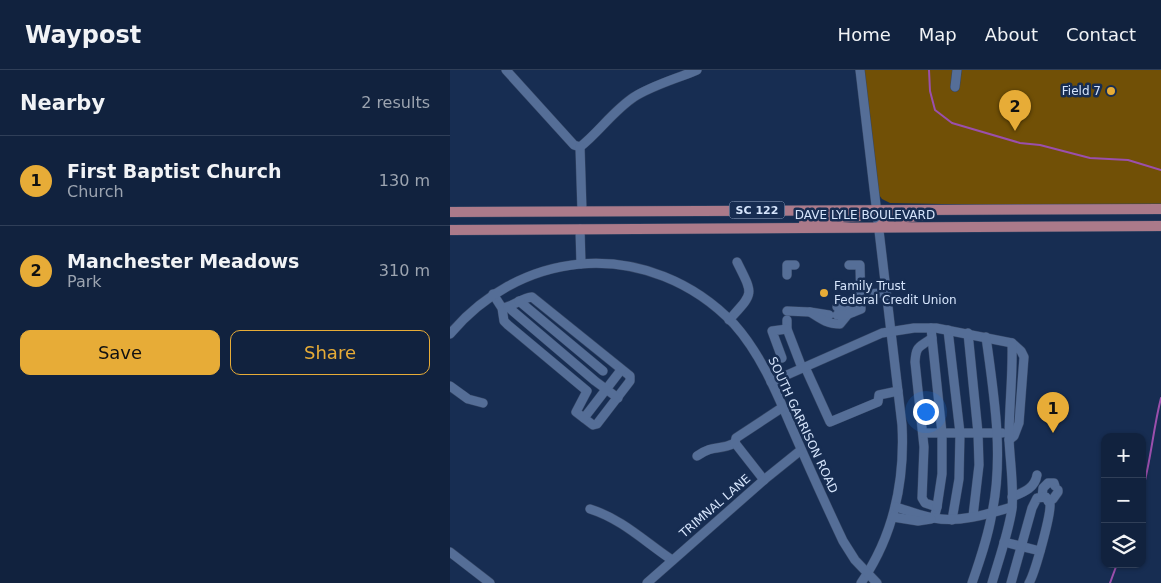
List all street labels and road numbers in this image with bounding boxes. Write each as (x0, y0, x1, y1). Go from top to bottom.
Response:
road number: SC 122 (730, 202, 784, 218)
street label: DAVE LYLE BOULEVARD (795, 208, 935, 222)
street label: SOUTH GARRISON ROAD (765, 355, 841, 495)
street label: TRIMNAL LANE (676, 472, 753, 541)

